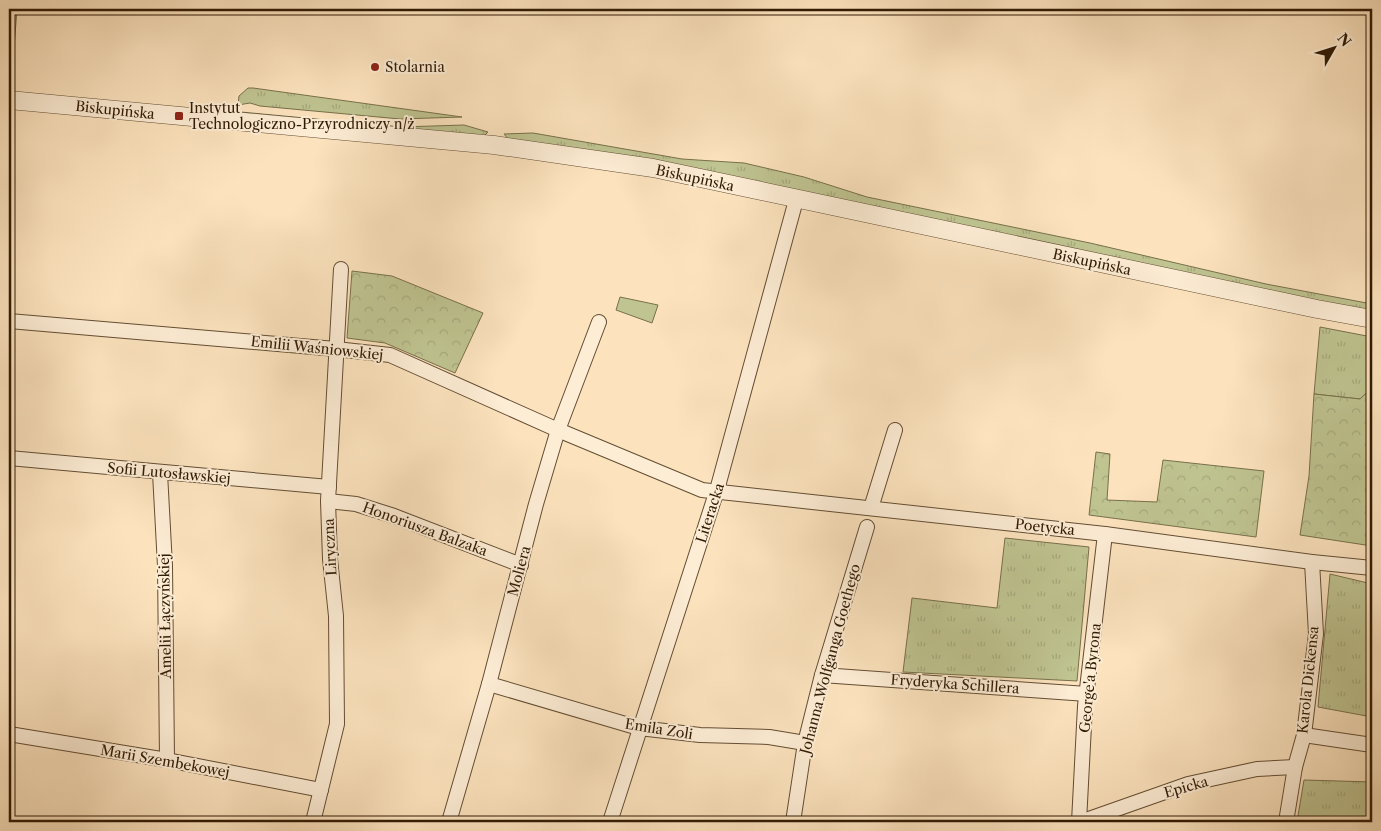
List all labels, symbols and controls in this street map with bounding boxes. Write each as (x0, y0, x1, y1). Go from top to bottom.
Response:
north arrow (1308, 22, 1358, 72)
text: N (1333, 29, 1355, 50)
place label: Stolarnia (385, 58, 445, 76)
marker: Stolarnia (369, 61, 381, 73)
street label: Biskupińska (74, 97, 156, 123)
place label: Instytut Technologiczno-Przyrodniczy n/ż (189, 99, 415, 133)
marker: Instytut Technologiczno-Przyrodniczy n/ż (173, 110, 185, 122)
street label: Biskupińska (654, 161, 736, 195)
street label: Biskupińska (1051, 245, 1133, 279)
street label: Emilii Waśniowskiej (250, 332, 384, 364)
street label: Sofii Lutosławskiej (106, 459, 232, 487)
street label: Literacka (692, 480, 728, 545)
street label: Honoriusza Balzaka (360, 498, 491, 560)
street label: Poetycka (1014, 515, 1076, 539)
street label: Liryczna (319, 517, 340, 576)
street label: Moliera (504, 543, 535, 598)
street label: Amelii Łączyńskiej (155, 553, 175, 680)
street label: Johanna Wolfganga Goethego (795, 562, 864, 758)
street label: George'a Byrona (1075, 622, 1105, 734)
street label: Karola Dickensa (1293, 625, 1323, 735)
street label: Fryderyka Schillera (890, 671, 1021, 698)
street label: Emila Zoli (624, 715, 694, 743)
street label: Marii Szembekowej (99, 741, 231, 781)
street label: Epicka (1162, 772, 1211, 802)

